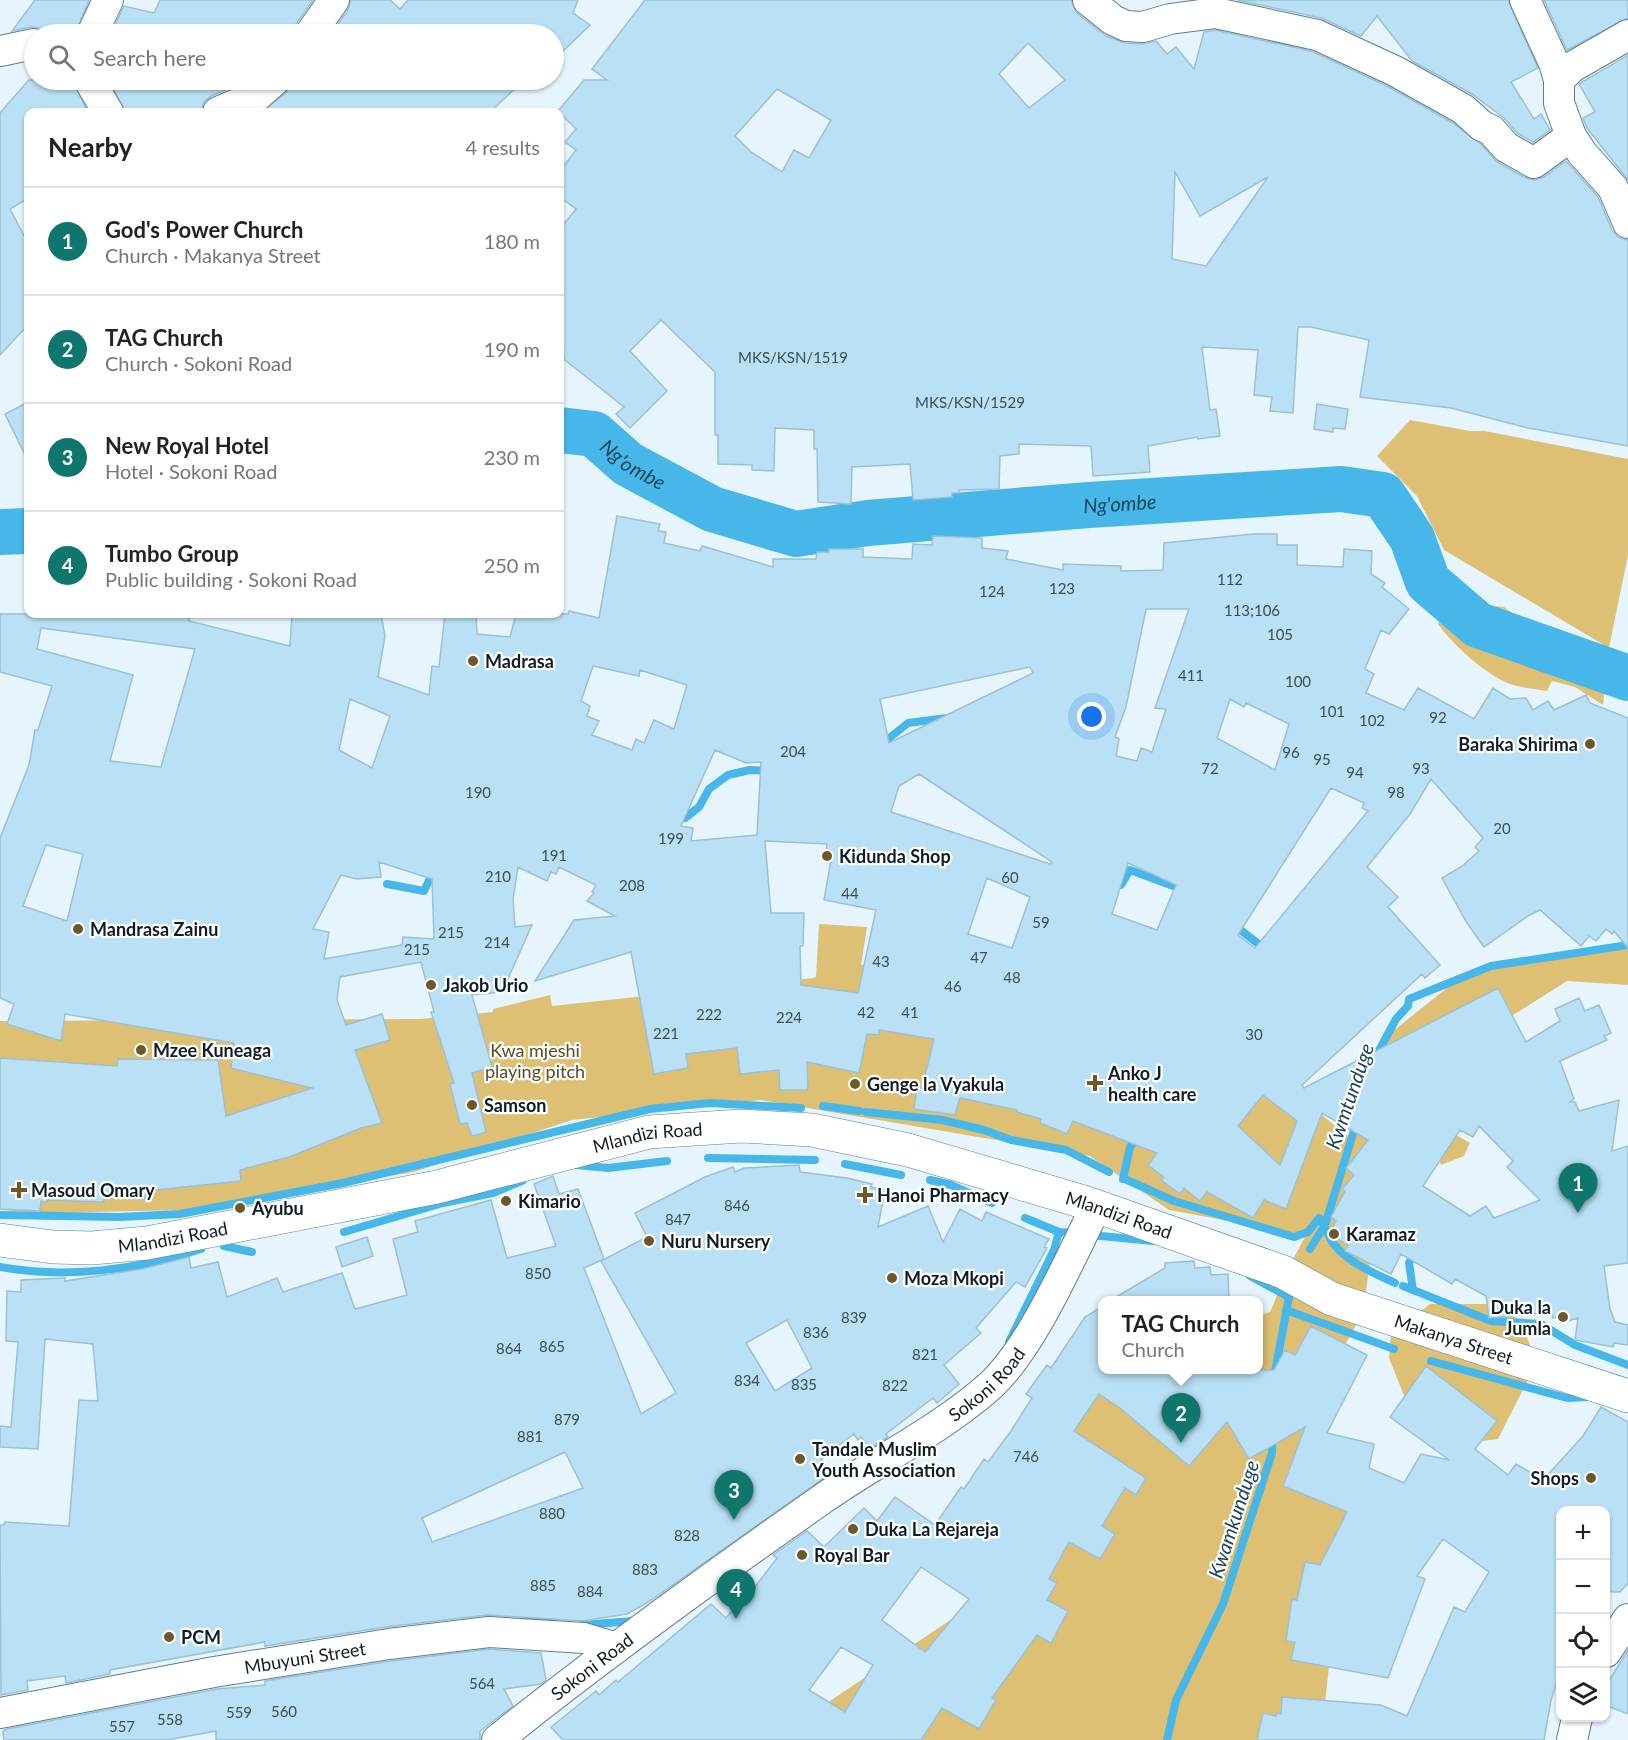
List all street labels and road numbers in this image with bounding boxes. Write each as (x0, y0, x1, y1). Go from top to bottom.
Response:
street label: Mlandizi Road (590, 1118, 703, 1157)
street label: Mlandizi Road (1063, 1186, 1175, 1243)
street label: Mlandizi Road (117, 1217, 230, 1257)
street label: Makanya Street (1392, 1309, 1516, 1369)
street label: Sokoni Road (944, 1343, 1029, 1426)
street label: Sokoni Road (546, 1628, 637, 1705)
street label: Mbuyuni Street (243, 1637, 368, 1678)

